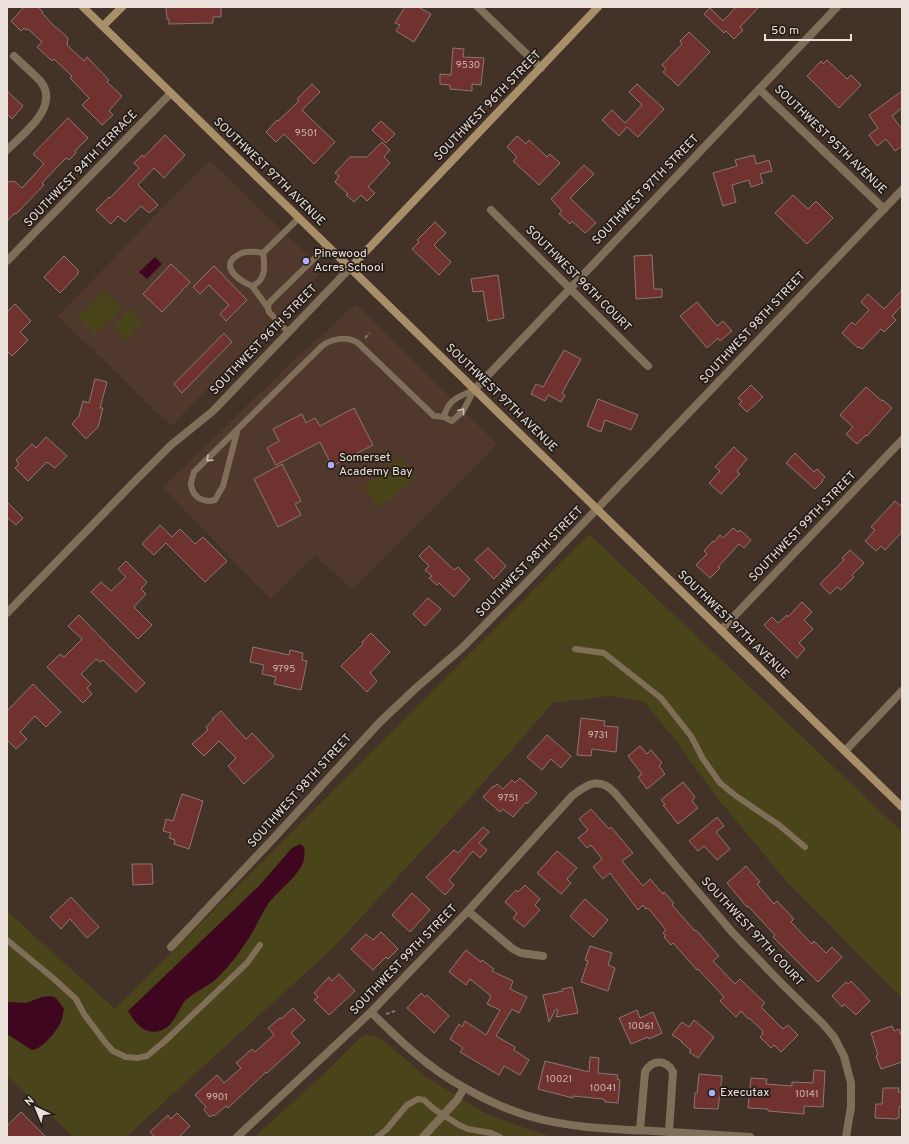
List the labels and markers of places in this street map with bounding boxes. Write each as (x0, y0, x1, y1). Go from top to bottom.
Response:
place label: Pinewood Acres School (314, 246, 384, 276)
marker: Pinewood Acres School (301, 256, 311, 266)
place label: Somerset Academy Bay (339, 450, 413, 480)
marker: Somerset Academy Bay (326, 460, 336, 470)
place label: Executax (720, 1085, 769, 1101)
marker: Executax (707, 1088, 717, 1098)

